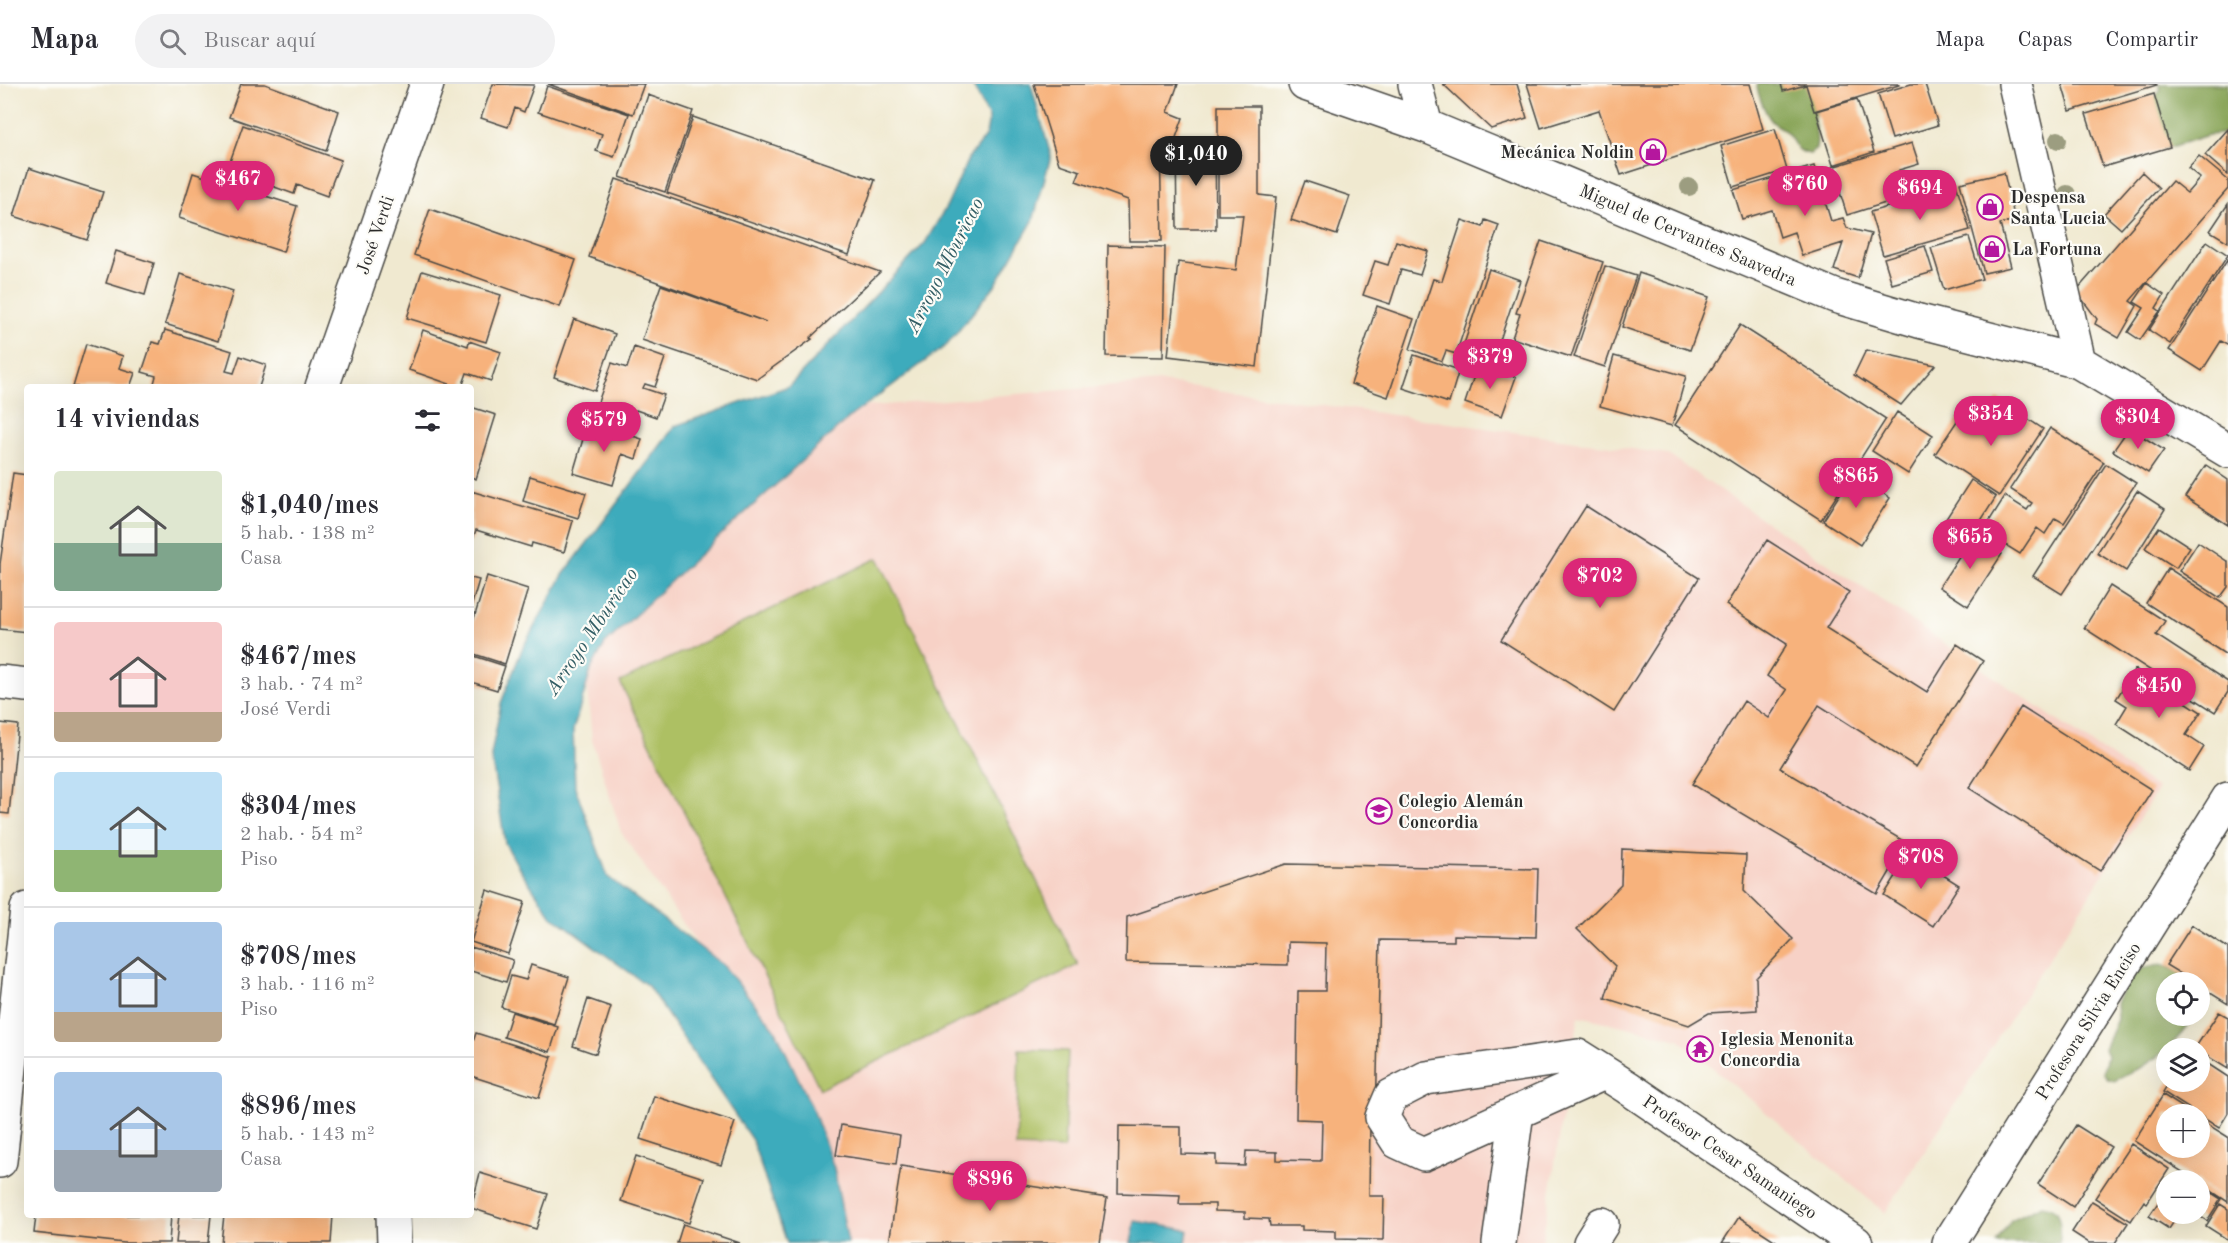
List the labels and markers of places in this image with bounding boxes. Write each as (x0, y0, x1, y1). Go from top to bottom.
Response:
pin: $1,040 (1147, 136, 1245, 187)
shop icon: Mecánica Noldin (1638, 137, 1668, 167)
place label: Mecánica Noldin (1501, 144, 1634, 162)
pin: $467 (202, 161, 274, 212)
pin: $760 (1769, 166, 1841, 217)
pin: $694 (1884, 170, 1956, 221)
place label: Despensa Santa Lucia (2010, 189, 2106, 228)
shop icon: Despensa Santa Lucia (1975, 192, 2005, 222)
shop icon: La Fortuna (1977, 234, 2007, 264)
place label: La Fortuna (2012, 241, 2102, 259)
pin: $379 (1454, 339, 1526, 390)
pin: $354 (1955, 396, 2027, 447)
pin: $304 (2102, 399, 2174, 450)
pin: $579 (568, 402, 640, 453)
pin: $865 (1820, 458, 1892, 509)
pin: $655 (1934, 519, 2006, 570)
pin: $702 (1564, 558, 1636, 609)
pin: $450 (2123, 668, 2195, 719)
place label: Colegio Alemán Concordia (1398, 793, 1524, 832)
school or university icon: Colegio Alemán Concordia (1364, 796, 1394, 826)
pin: $708 (1885, 839, 1957, 890)
place label: Iglesia Menonita Concordia (1720, 1031, 1854, 1070)
temple icon: Iglesia Menonita Concordia (1685, 1034, 1715, 1064)
pin: $896 (954, 1161, 1026, 1212)

